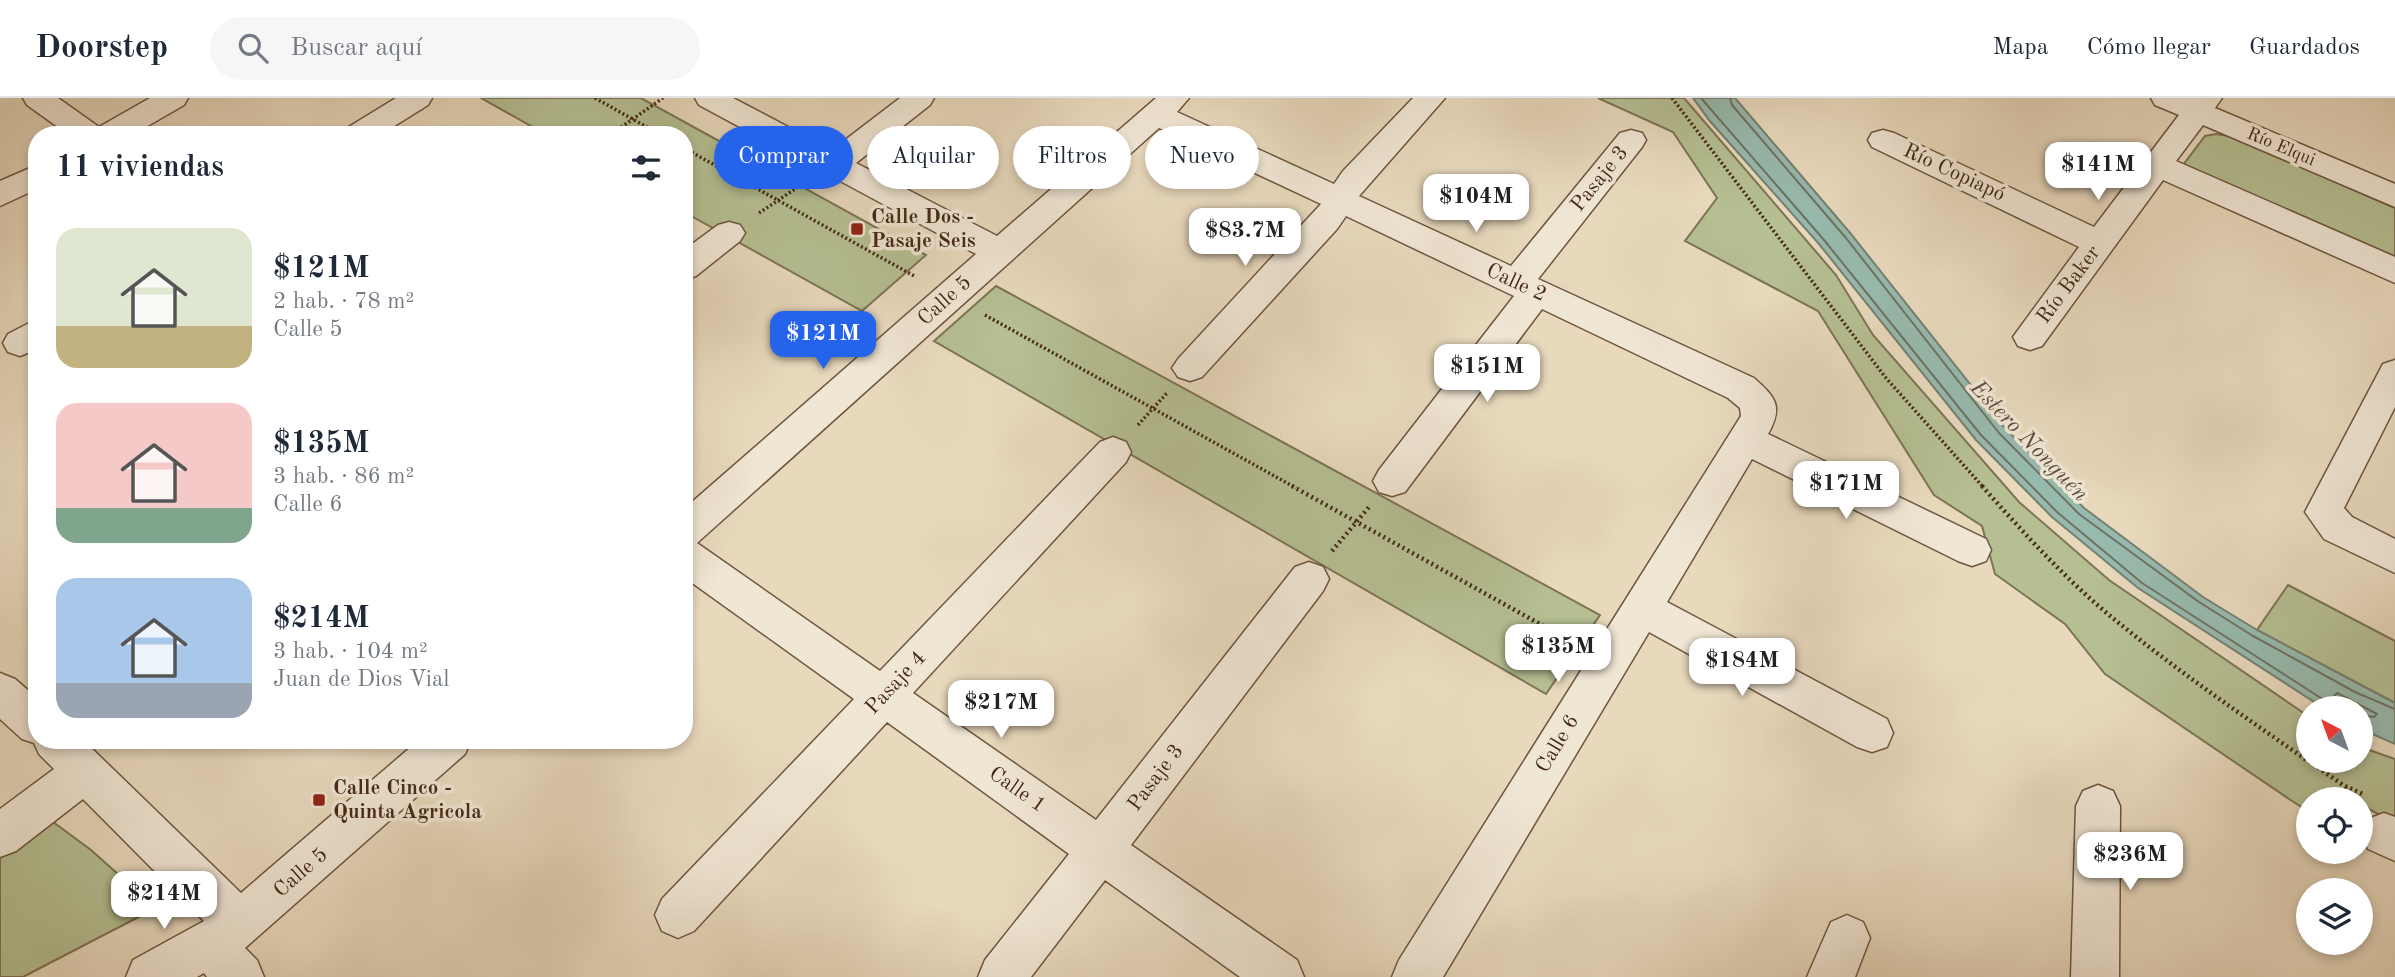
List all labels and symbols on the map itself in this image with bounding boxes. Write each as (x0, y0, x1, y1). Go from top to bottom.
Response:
street label: Río Elqui (2244, 125, 2318, 170)
street label: Río Copiapó (1900, 140, 2008, 206)
street label: Pasaje 3 (1567, 142, 1633, 216)
pin: $141M (2049, 142, 2147, 202)
pin: $104M (1427, 174, 1525, 234)
place label: Calle Dos - Pasaje Seis (871, 207, 976, 252)
pin: $83.7M (1188, 208, 1302, 268)
marker: Calle Dos - Pasaje Seis (849, 221, 865, 237)
street label: Río Baker (2033, 242, 2105, 328)
street label: Calle 2 (1483, 260, 1549, 306)
street label: Calle 5 (914, 272, 976, 330)
pin: $121M (774, 312, 872, 371)
pin: $151M (1438, 344, 1536, 404)
water label: Estero Nonguén (1964, 375, 2092, 507)
pin: $171M (1797, 462, 1895, 521)
pin: $135M (1509, 624, 1607, 684)
pin: $184M (1693, 638, 1791, 698)
street label: Pasaje 4 (862, 647, 930, 719)
pin: $217M (952, 680, 1050, 740)
north arrow (2296, 696, 2373, 774)
street label: Calle 6 (1533, 711, 1583, 777)
street label: Pasaje 3 (1124, 741, 1188, 815)
street label: Calle 1 (985, 763, 1049, 817)
place label: Calle Cinco - Quinta Agricola (333, 778, 482, 823)
marker: Calle Cinco - Quinta Agricola (311, 792, 327, 808)
pin: $236M (2081, 832, 2179, 892)
street label: Calle 5 (270, 844, 332, 902)
pin: $214M (115, 872, 213, 931)

